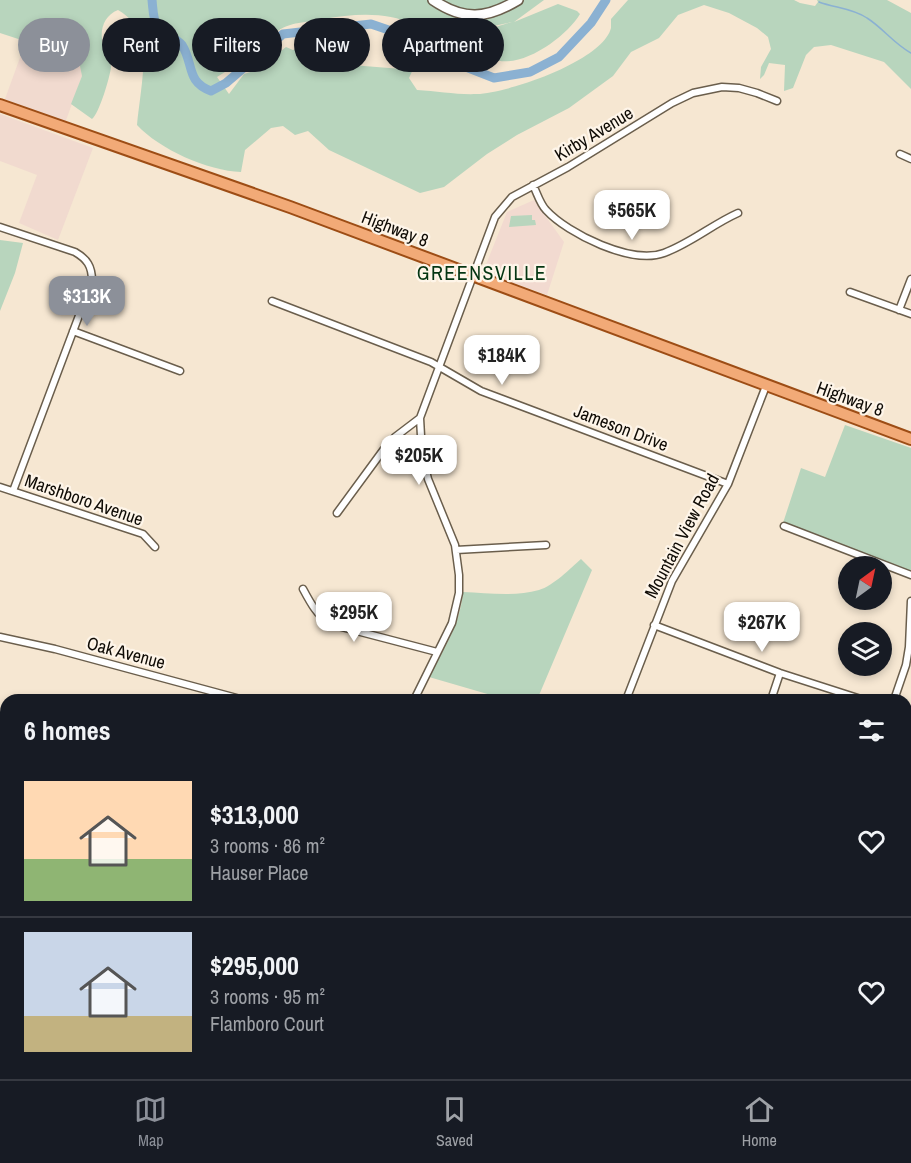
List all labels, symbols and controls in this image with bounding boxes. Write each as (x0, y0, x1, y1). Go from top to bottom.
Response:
chip: Buy (18, 18, 90, 72)
chip: Rent (102, 18, 180, 72)
chip: Filters (192, 18, 282, 72)
chip: New (294, 18, 370, 72)
chip: Apartment (382, 18, 504, 72)
street label: Kirby Avenue (550, 100, 638, 167)
pin: $565K (590, 190, 674, 241)
text: $565K (608, 196, 656, 223)
street label: Highway 8 (358, 204, 432, 253)
district label: GREENSVILLE (417, 259, 547, 286)
pin: $313K (45, 276, 129, 327)
text: $313K (63, 282, 111, 309)
pin: $184K (460, 335, 544, 386)
text: $184K (478, 341, 526, 368)
street label: Highway 8 (813, 375, 887, 422)
street label: Jameson Drive (570, 398, 672, 457)
pin: $205K (377, 435, 461, 486)
text: $205K (395, 441, 443, 468)
street label: Marshboro Avenue (22, 468, 147, 531)
street label: Mountain View Road (638, 469, 725, 602)
north arrow (838, 556, 892, 610)
map controls (838, 556, 892, 676)
pin: $295K (312, 592, 396, 643)
text: $295K (330, 598, 378, 625)
pin: $267K (720, 602, 804, 653)
text: $267K (738, 608, 786, 635)
button: layers (838, 622, 892, 676)
street label: Oak Avenue (84, 630, 168, 675)
text: 6 homes (24, 713, 111, 748)
icon: filters (855, 714, 888, 747)
text: $313,000 (210, 797, 299, 832)
icon: home (72, 805, 144, 877)
icon: heart (855, 825, 888, 858)
text: 3 rooms · 86 m² (210, 832, 325, 859)
text: Hauser Place (210, 859, 308, 886)
text: $295,000 (210, 948, 299, 983)
icon: home (72, 956, 144, 1028)
icon: heart (855, 976, 888, 1009)
text: 3 rooms · 95 m² (210, 983, 325, 1010)
text: Flamboro Court (210, 1010, 324, 1037)
tab: Map (134, 1093, 167, 1151)
tab: Saved (436, 1093, 473, 1151)
tab: Home (742, 1093, 777, 1151)

